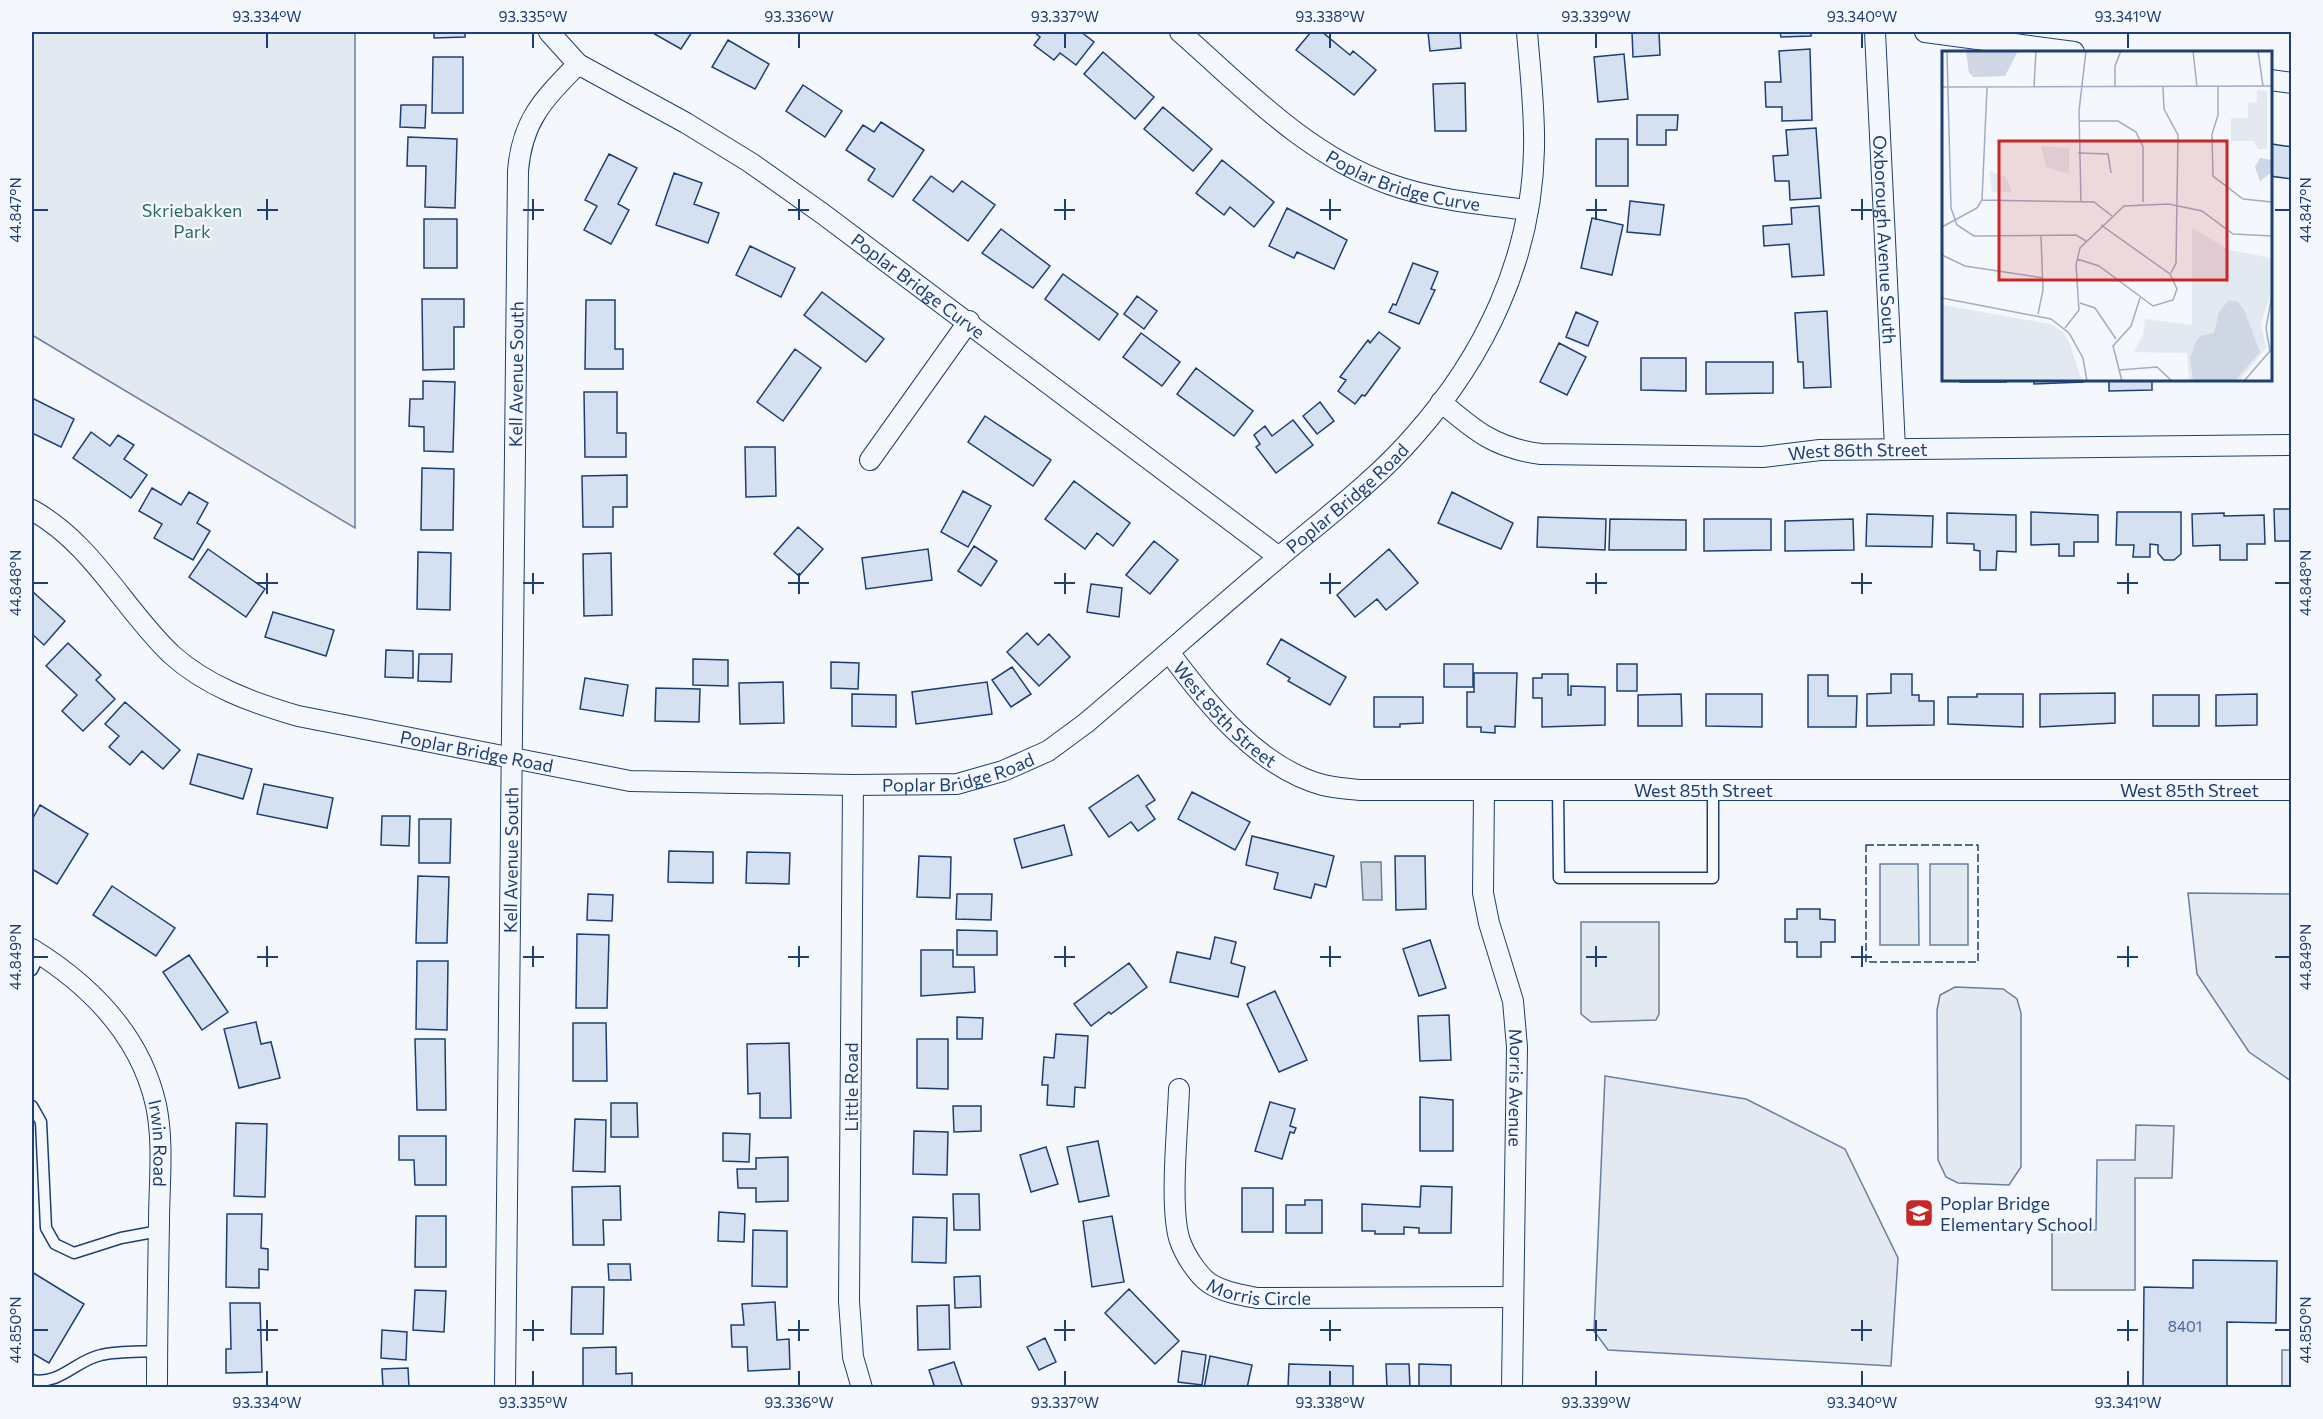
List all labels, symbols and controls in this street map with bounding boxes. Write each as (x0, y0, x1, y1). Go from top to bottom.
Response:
text: 93.334°W (232, 7, 302, 25)
text: 93.335°W (499, 7, 567, 25)
text: 93.336°W (764, 7, 834, 25)
text: 93.337°W (1031, 7, 1099, 25)
text: 93.338°W (1295, 7, 1365, 25)
text: 93.339°W (1561, 7, 1631, 25)
text: 93.340°W (1827, 7, 1897, 25)
text: 93.341°W (2095, 7, 2161, 25)
inset map (1942, 51, 2272, 381)
street label: Oxborough Avenue South (1869, 135, 1901, 345)
street label: Poplar Bridge Curve (1322, 145, 1482, 215)
text: 44.847°N (6, 177, 24, 243)
text: 44.847°N (2296, 177, 2314, 243)
park label: Skriebakken Park (142, 199, 242, 242)
street label: Poplar Bridge Curve (847, 228, 989, 343)
street label: Kell Avenue South (504, 301, 528, 447)
street label: West 86th Street (1787, 438, 1928, 465)
street label: Poplar Bridge Road (1281, 439, 1413, 558)
text: 44.848°N (6, 550, 24, 616)
text: 44.848°N (2296, 550, 2314, 616)
street label: West 85th Street (1169, 657, 1281, 772)
street label: Poplar Bridge Road (398, 725, 555, 777)
street label: Poplar Bridge Road (882, 748, 1037, 796)
street label: West 85th Street (1634, 779, 1773, 801)
street label: West 85th Street (2120, 779, 2259, 801)
street label: Kell Avenue South (499, 787, 522, 933)
text: 44.849°N (6, 924, 24, 990)
text: 44.849°N (2296, 924, 2314, 990)
street label: Morris Avenue (1504, 1027, 1528, 1147)
street label: Little Road (840, 1042, 862, 1132)
street label: Irwin Road (144, 1097, 172, 1187)
place label: Poplar Bridge Elementary School (1940, 1192, 2093, 1235)
school or university icon: Poplar Bridge Elementary School (1903, 1197, 1935, 1229)
street label: Morris Circle (1203, 1273, 1311, 1309)
text: 44.850°N (6, 1296, 24, 1364)
text: 44.850°N (2296, 1296, 2314, 1364)
house number: 8401 (2168, 1317, 2202, 1335)
text: 93.334°W (232, 1393, 302, 1411)
text: 93.335°W (499, 1393, 567, 1411)
text: 93.336°W (764, 1393, 834, 1411)
text: 93.337°W (1031, 1393, 1099, 1411)
text: 93.338°W (1295, 1393, 1365, 1411)
text: 93.339°W (1561, 1393, 1631, 1411)
text: 93.340°W (1827, 1393, 1897, 1411)
text: 93.341°W (2095, 1393, 2161, 1411)

